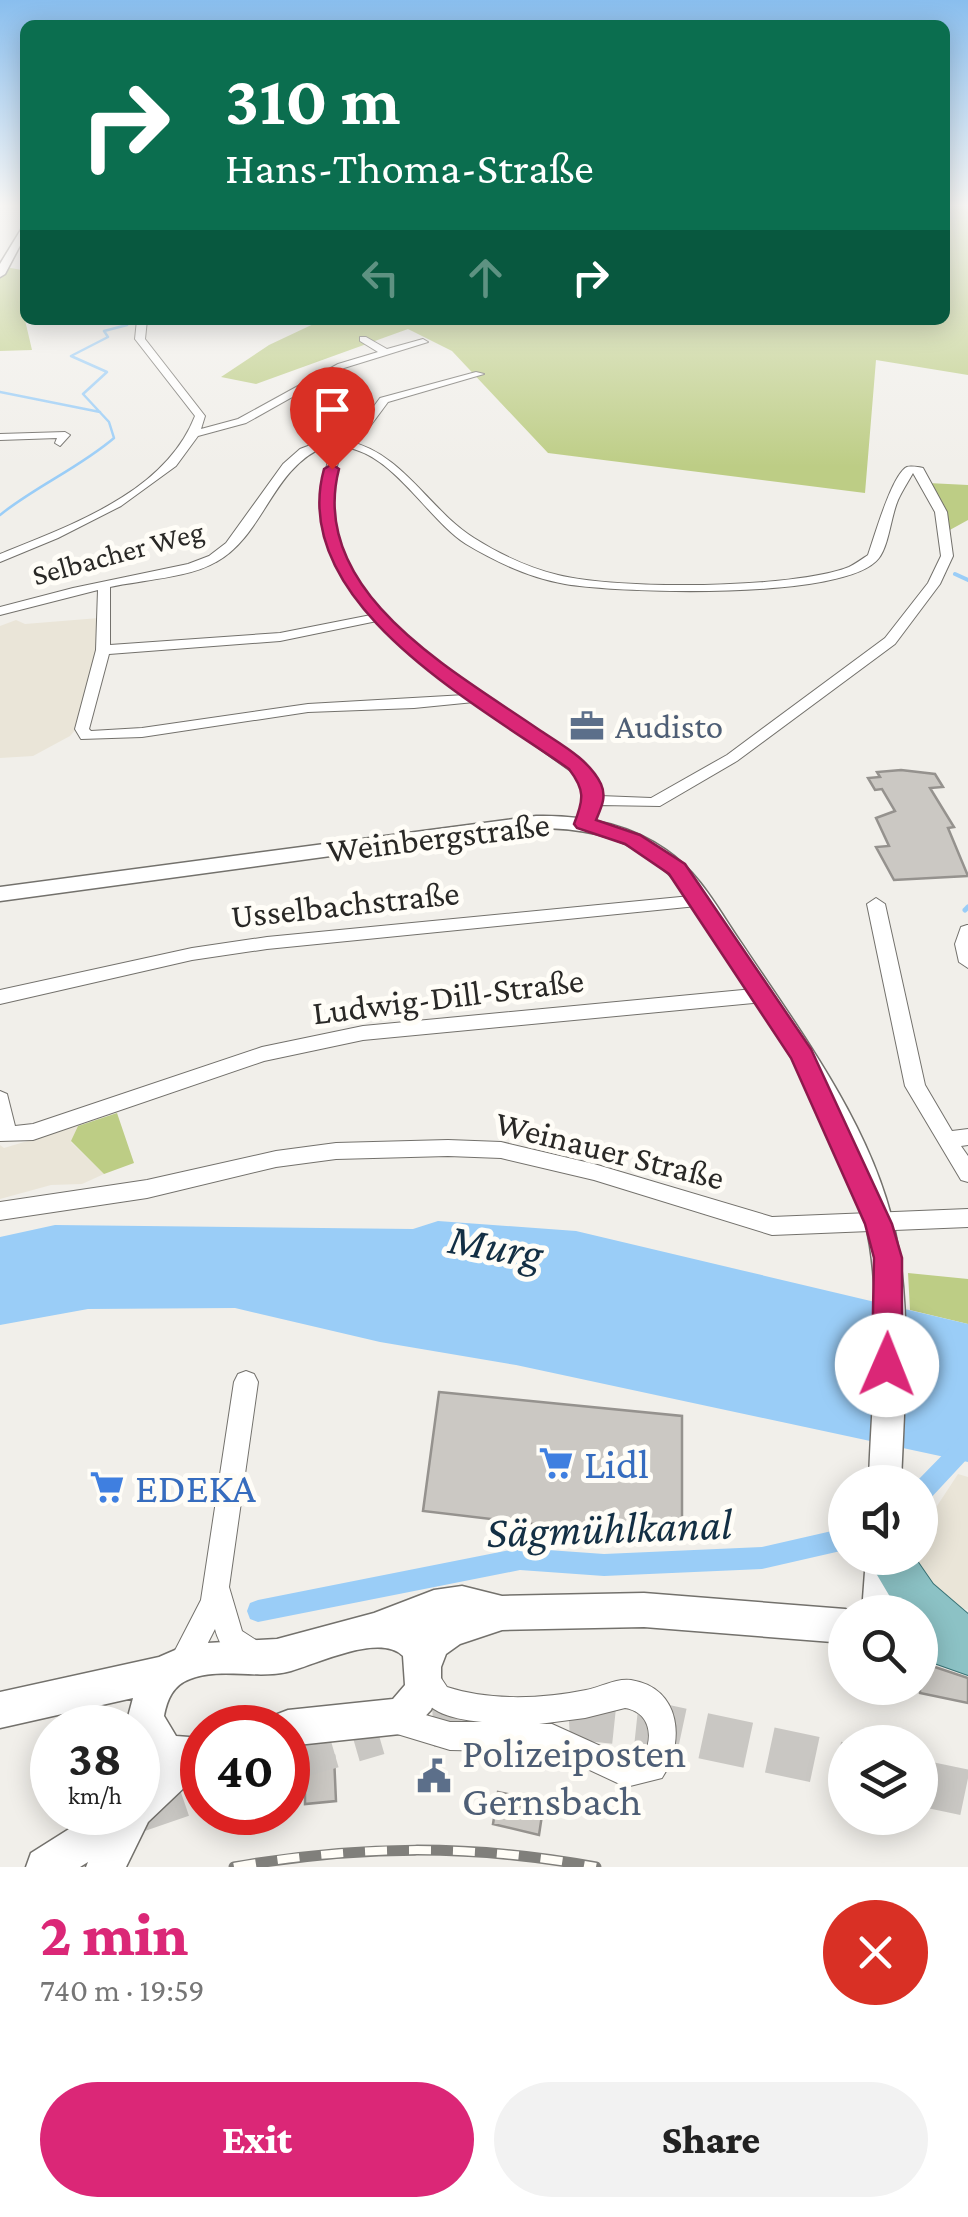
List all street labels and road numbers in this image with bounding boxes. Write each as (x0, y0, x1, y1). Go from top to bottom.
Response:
street label: Selbacher Weg (28, 514, 208, 592)
street label: Weinbergstraße (324, 804, 552, 871)
street label: Usselbachstraße (229, 873, 461, 936)
street label: Ludwig-Dill-Straße (310, 961, 586, 1032)
street label: Weinauer Straße (492, 1103, 728, 1198)

